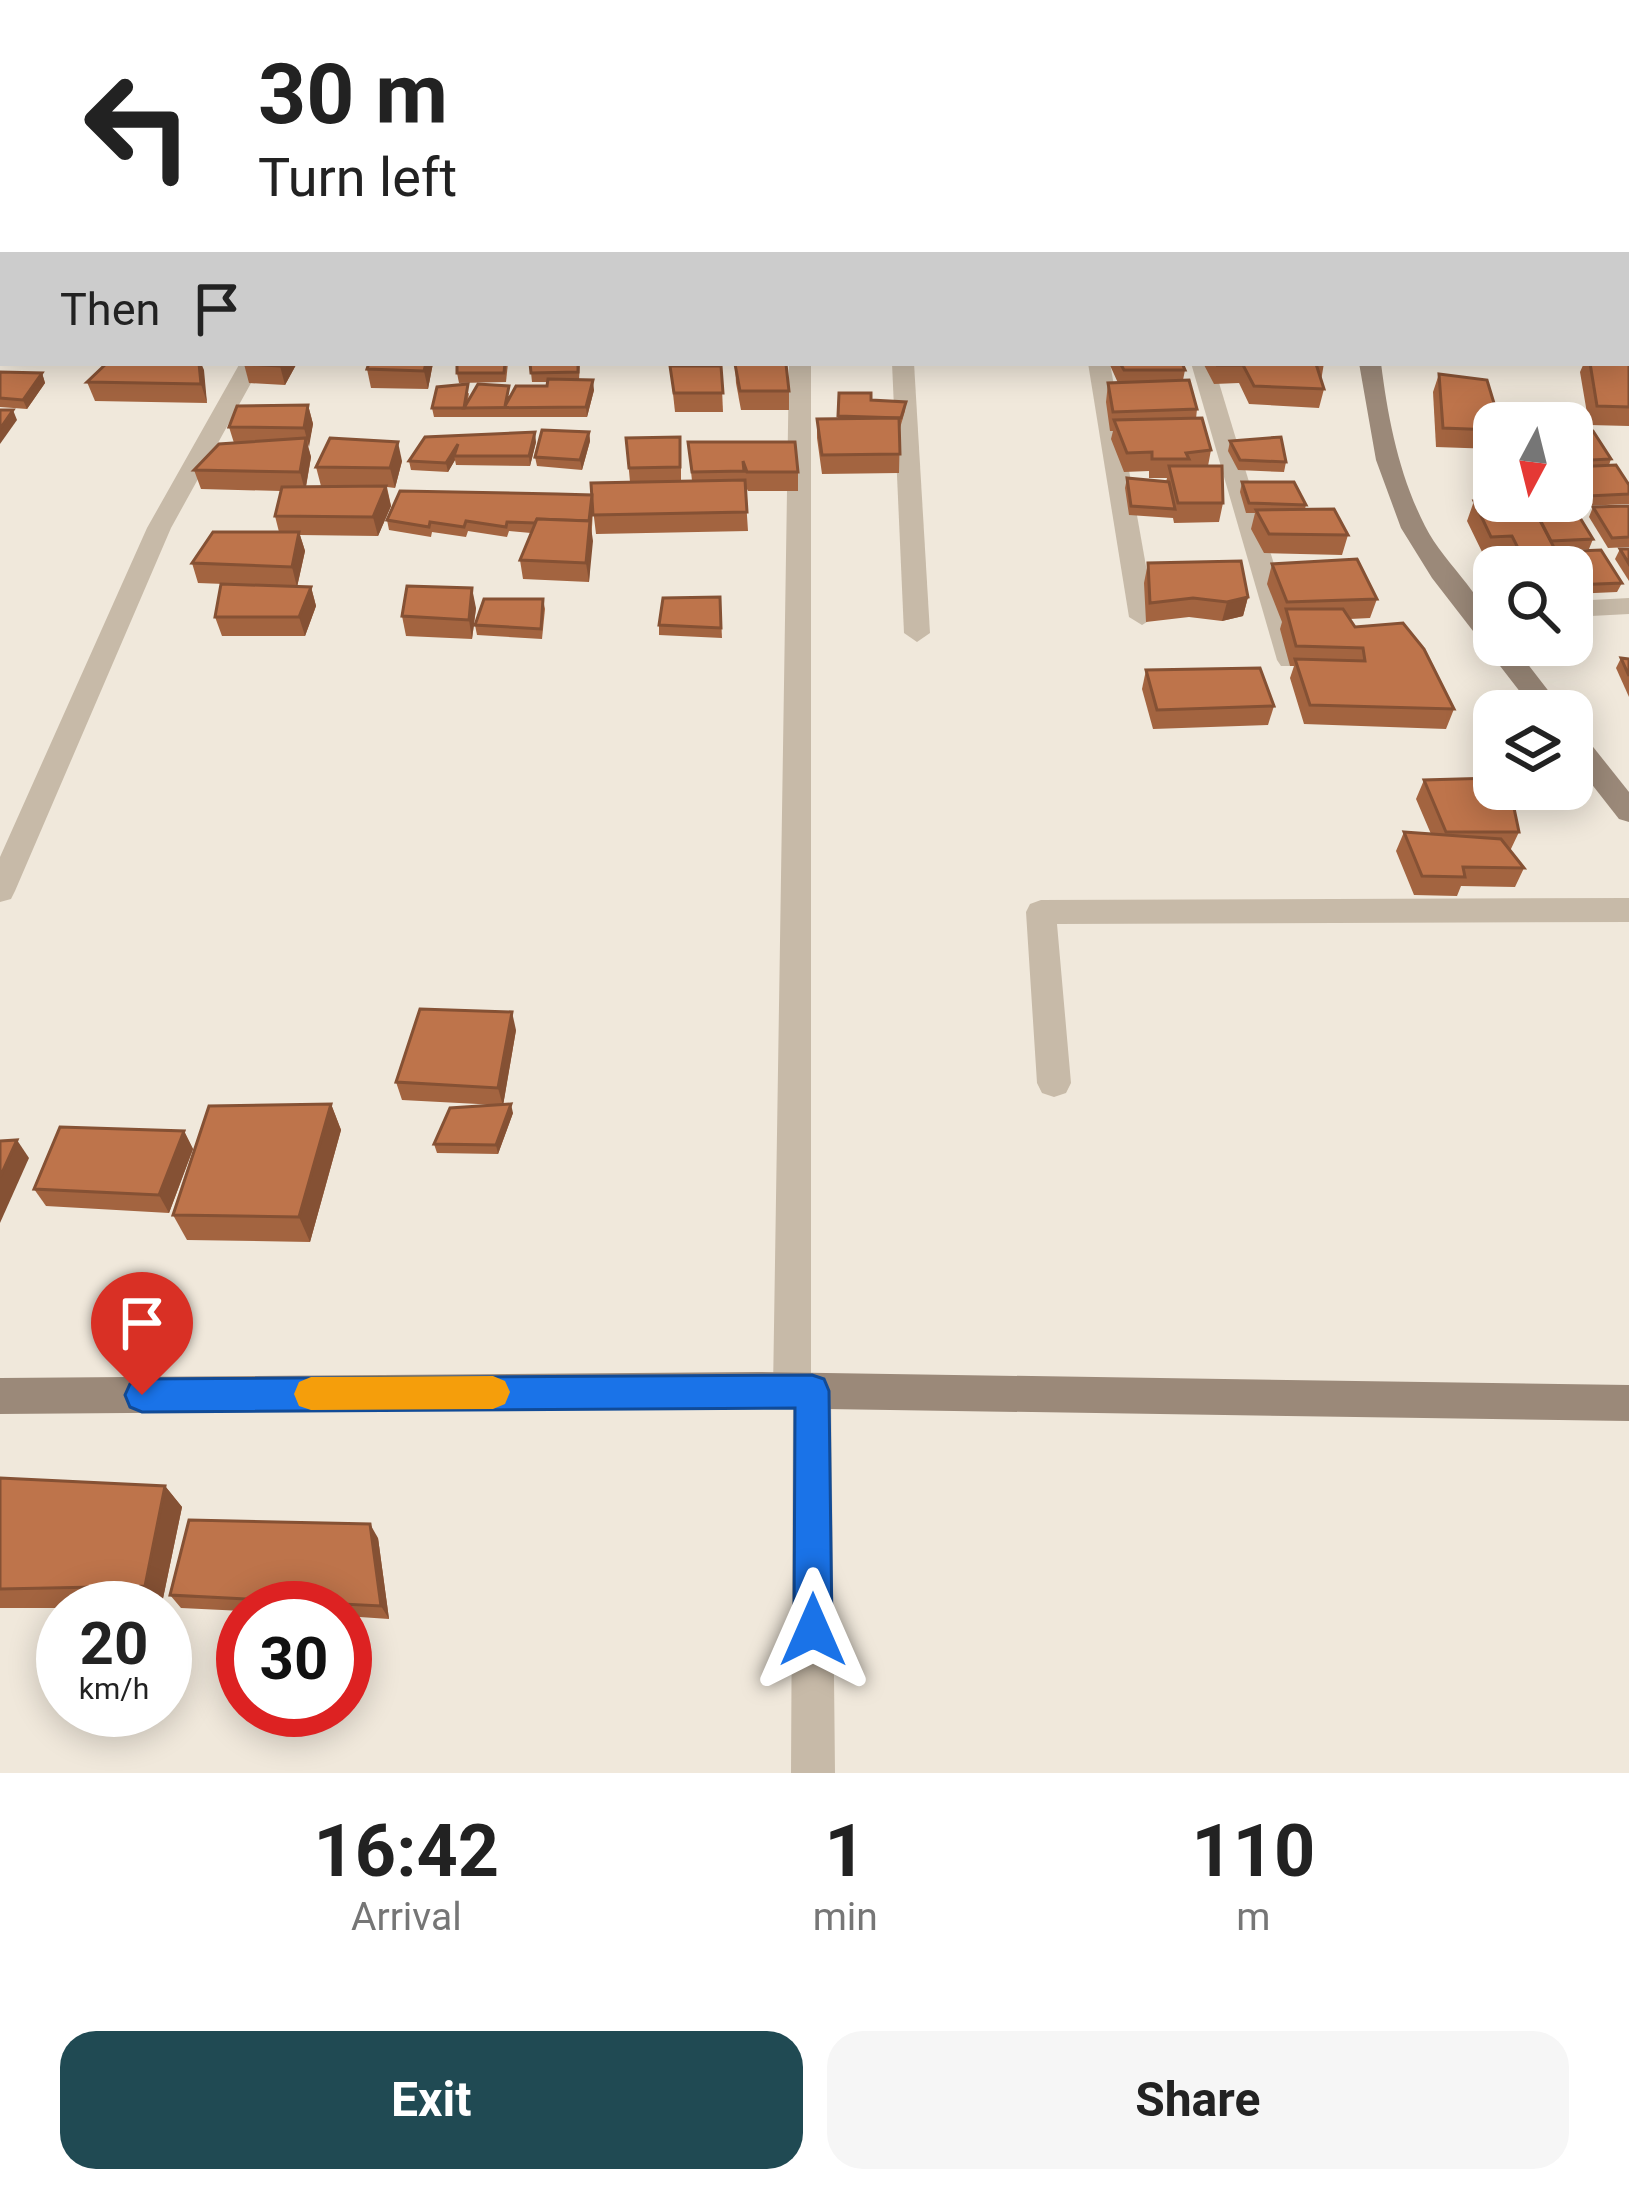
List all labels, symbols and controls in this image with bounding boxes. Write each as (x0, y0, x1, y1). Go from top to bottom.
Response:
text: 30 m (258, 45, 448, 144)
icon: left (60, 48, 216, 204)
text: Turn left (258, 146, 457, 209)
icon: arrive (184, 276, 250, 342)
text: Then (60, 283, 160, 336)
north arrow (1473, 402, 1593, 522)
map controls (1473, 402, 1593, 810)
button: search (1473, 546, 1593, 666)
button: layers (1473, 690, 1593, 810)
pin (91, 1272, 193, 1395)
icon: arrive (109, 1290, 175, 1356)
position arrow (750, 1567, 876, 1693)
speed limit sign: 30 (216, 1581, 372, 1737)
text: 20 (80, 1608, 148, 1679)
text: km/h (79, 1671, 149, 1706)
text: 16:42 (314, 1809, 499, 1894)
text: 1 (825, 1809, 866, 1894)
text: 110 (1191, 1809, 1315, 1894)
text: Arrival (351, 1894, 462, 1940)
text: min (813, 1894, 878, 1940)
text: m (1236, 1894, 1271, 1940)
button: Exit (60, 2031, 803, 2169)
button: Share (827, 2031, 1569, 2169)

